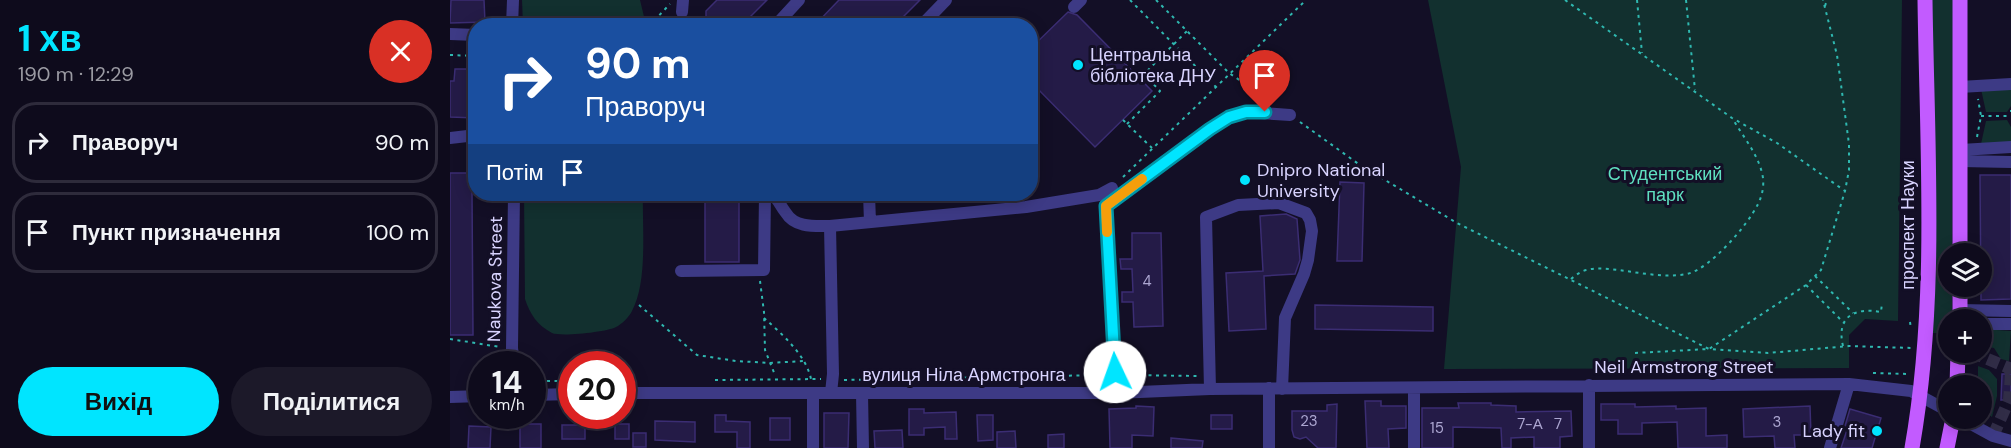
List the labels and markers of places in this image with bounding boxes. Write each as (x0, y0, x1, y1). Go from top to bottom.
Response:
place label: Центральна бібліотека ДНУ (1090, 43, 1216, 88)
pin (1239, 50, 1290, 112)
marker: Центральна бібліотека ДНУ (1071, 58, 1085, 72)
place label: Dnipro National University (1257, 158, 1385, 203)
marker: Dnipro National University (1238, 173, 1252, 187)
place label: Lady fit (1802, 419, 1865, 443)
marker: Lady fit (1870, 424, 1884, 438)

